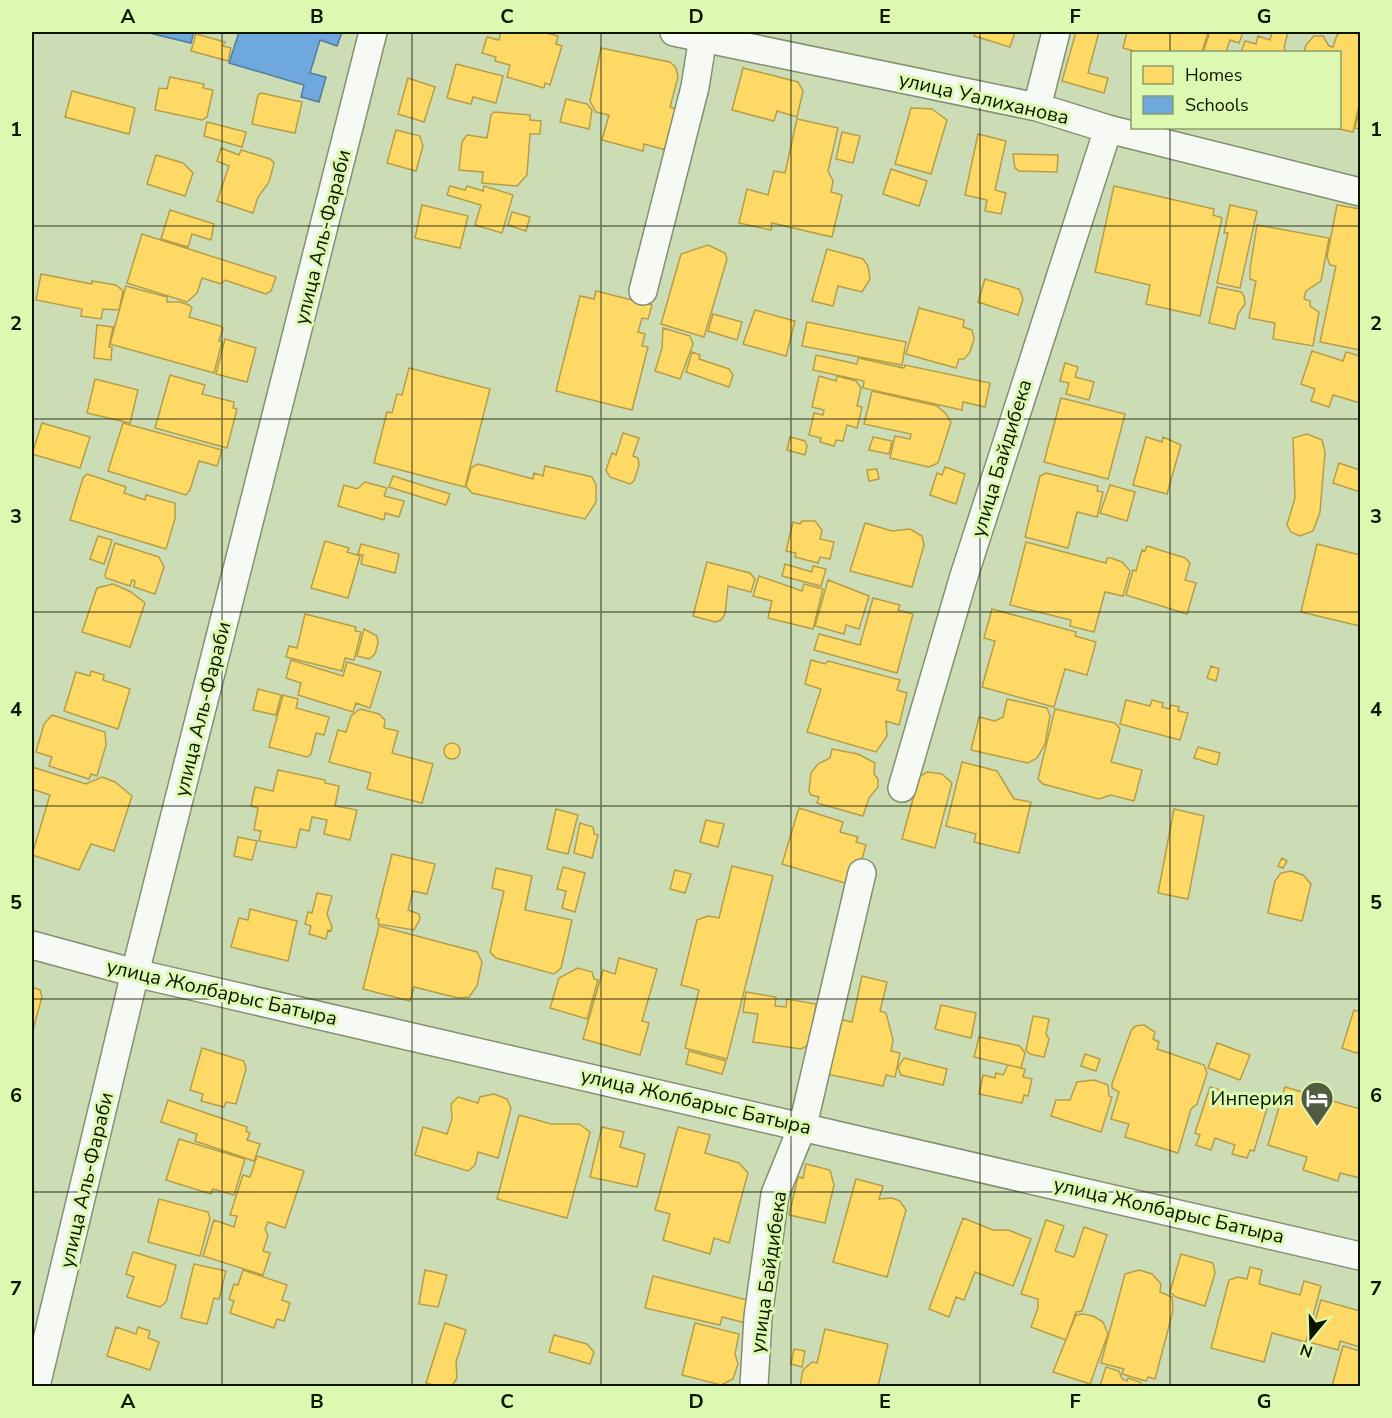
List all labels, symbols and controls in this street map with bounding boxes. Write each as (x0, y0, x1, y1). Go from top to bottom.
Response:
text: A (121, 3, 136, 30)
text: B (310, 3, 324, 30)
text: C (500, 3, 514, 30)
text: D (688, 3, 704, 30)
text: E (879, 3, 891, 30)
text: F (1069, 3, 1081, 30)
text: G (1257, 3, 1271, 30)
legend (1131, 51, 1341, 129)
text: Homes (1185, 63, 1242, 87)
street label: улица Уалиханова (896, 66, 1072, 131)
text: Schools (1185, 93, 1249, 117)
text: 1 (10, 116, 22, 143)
text: 1 (1370, 116, 1382, 143)
street label: улица Аль-Фараби (288, 147, 357, 327)
text: 2 (10, 310, 22, 337)
text: 2 (1370, 310, 1382, 337)
street label: улица Байдибека (965, 376, 1038, 540)
text: 3 (10, 503, 22, 530)
text: 3 (1370, 503, 1382, 530)
street label: улица Аль-Фараби (168, 619, 237, 799)
text: 4 (10, 696, 22, 723)
text: 4 (1370, 696, 1382, 723)
text: 5 (10, 889, 22, 916)
text: 5 (1370, 889, 1382, 916)
street label: улица Жолбарыс Батыра (104, 953, 340, 1032)
street label: улица Жолбарыс Батыра (578, 1062, 814, 1141)
hotel icon: Инперия (1299, 1080, 1335, 1127)
text: 6 (10, 1082, 22, 1109)
text: 6 (1370, 1082, 1382, 1109)
place label: Инперия (1211, 1085, 1294, 1112)
street label: улица Аль-Фараби (53, 1090, 120, 1271)
street label: улица Жолбарыс Батыра (1051, 1171, 1287, 1250)
street label: улица Байдибека (744, 1189, 793, 1355)
text: 7 (10, 1275, 22, 1302)
text: 7 (1370, 1275, 1382, 1302)
north arrow (1281, 1307, 1341, 1367)
text: N (1297, 1338, 1316, 1363)
text: A (121, 1388, 136, 1415)
text: B (310, 1388, 324, 1415)
text: C (500, 1388, 514, 1415)
text: D (688, 1388, 704, 1415)
text: E (879, 1388, 891, 1415)
text: F (1069, 1388, 1081, 1415)
text: G (1257, 1388, 1271, 1415)

